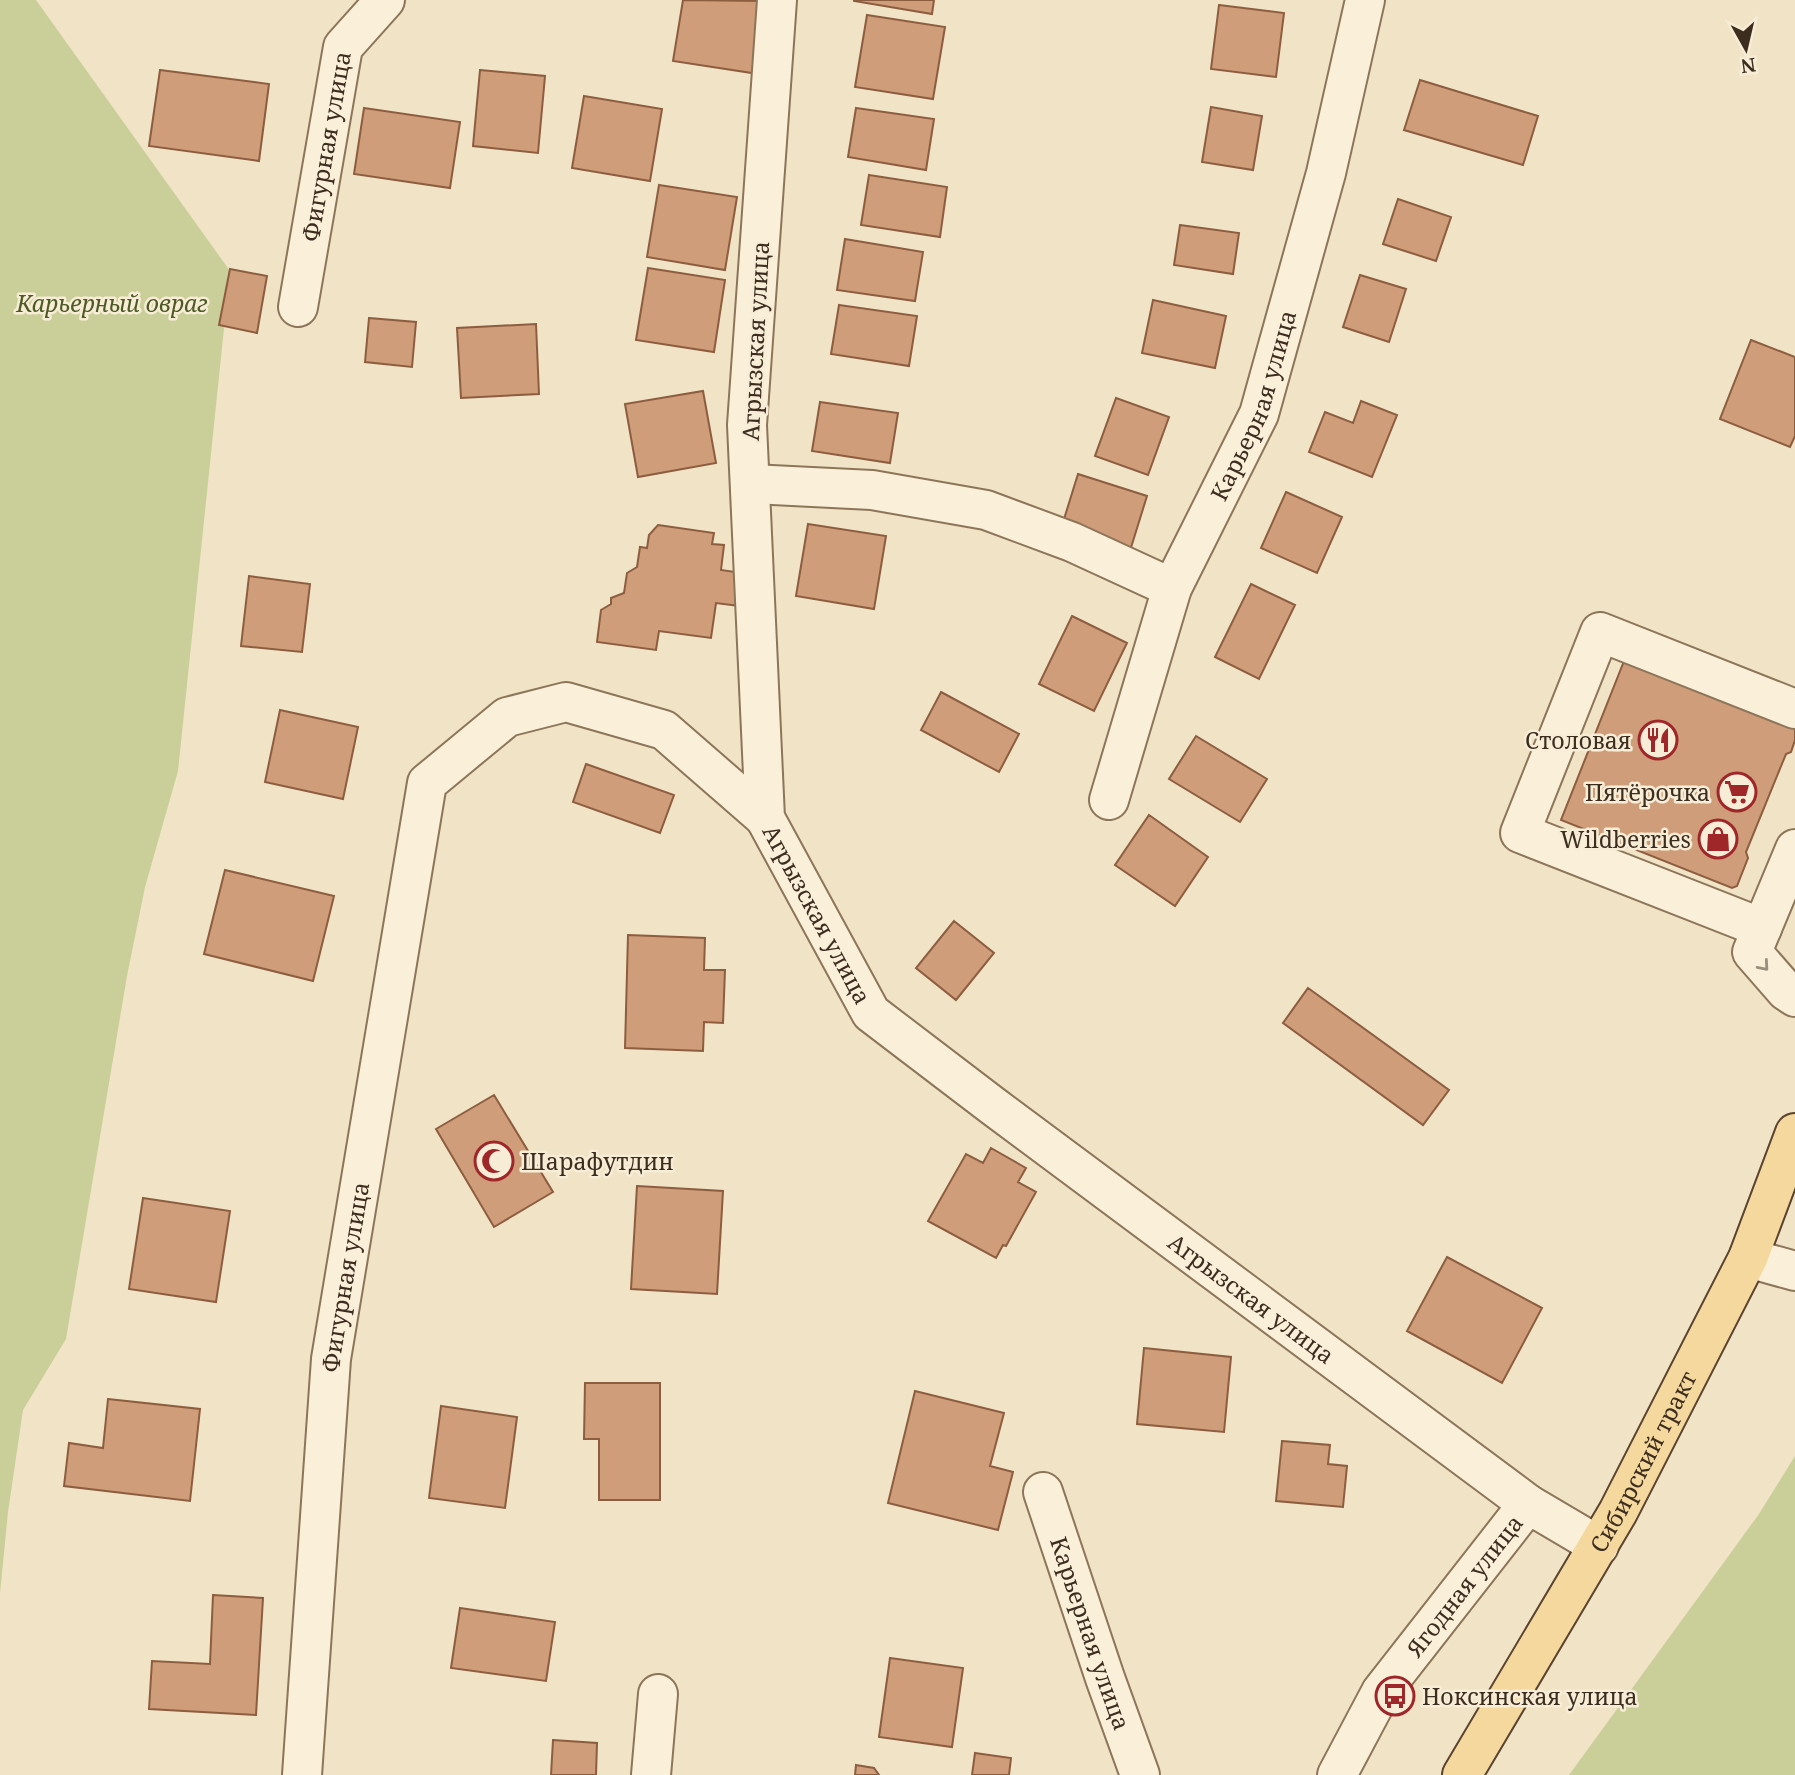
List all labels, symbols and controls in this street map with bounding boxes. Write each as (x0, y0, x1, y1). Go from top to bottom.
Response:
north arrow (1711, 14, 1781, 84)
street label: Фигурная улица (294, 49, 358, 244)
text: N (1739, 52, 1758, 80)
street label: Агрызская улица (734, 240, 776, 442)
park label: Карьерный овраг (15, 287, 208, 319)
street label: Карьерная улица (1202, 306, 1303, 506)
restaurant icon: Столовая (1637, 719, 1679, 761)
place label: Столовая (1525, 724, 1631, 756)
supermarket icon: Пятёрочка (1716, 771, 1758, 813)
place label: Пятёрочка (1585, 776, 1710, 808)
shop icon: Wildberries (1697, 818, 1739, 860)
street label: Агрызская улица (756, 819, 879, 1010)
place label: Wildberries (1560, 823, 1691, 855)
one-way arrow (1756, 957, 1768, 970)
mosque icon: Шарафутдин (473, 1140, 515, 1182)
place label: Шарафутдин (521, 1145, 674, 1177)
street label: Фигурная улица (314, 1179, 376, 1373)
street label: Агрызская улица (1162, 1226, 1341, 1371)
street label: Сибирский тракт (1582, 1365, 1704, 1558)
street label: Ягодная улица (1398, 1508, 1530, 1664)
street label: Карьерная улица (1043, 1532, 1138, 1734)
bus stop icon: Ноксинская улица (1374, 1675, 1416, 1717)
place label: Ноксинская улица (1422, 1680, 1638, 1712)

